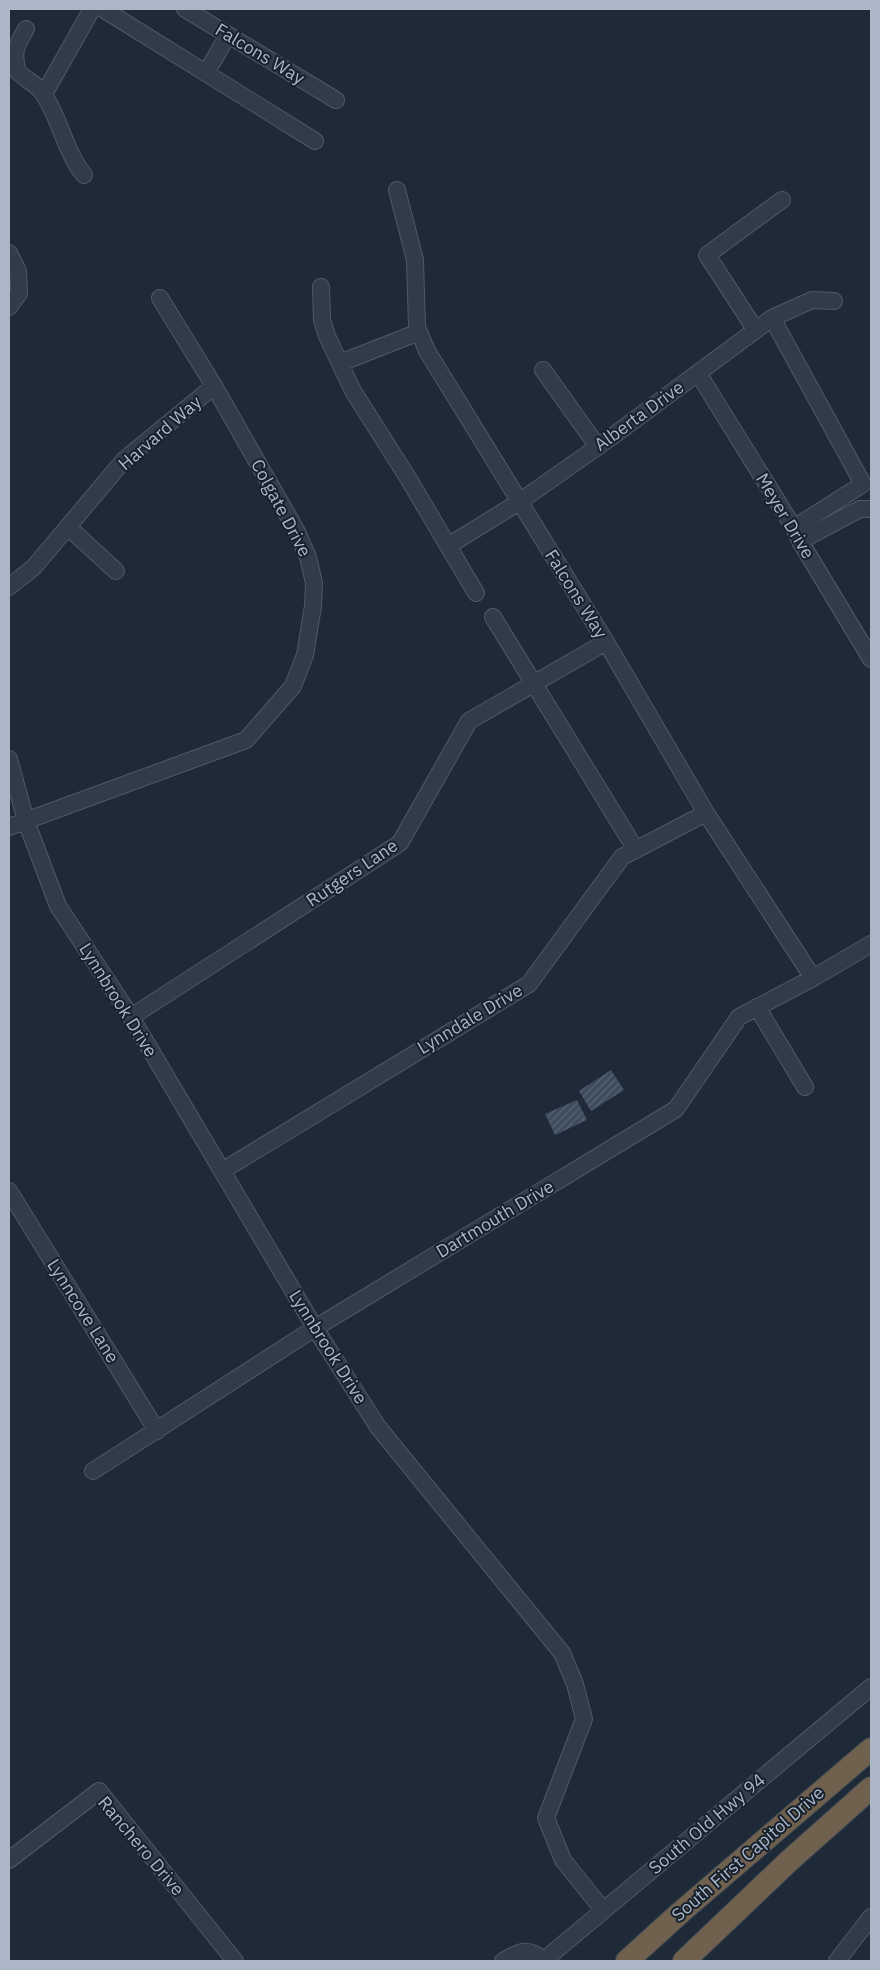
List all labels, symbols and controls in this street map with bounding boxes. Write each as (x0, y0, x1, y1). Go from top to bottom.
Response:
street label: Falcons Way (211, 18, 309, 89)
street label: Alberta Drive (589, 375, 688, 456)
street label: Harvard Way (113, 390, 206, 475)
street label: Colgate Drive (246, 455, 317, 561)
street label: Meyer Drive (751, 469, 820, 563)
street label: Falcons Way (540, 545, 613, 642)
street label: Rutgers Lane (302, 833, 402, 912)
street label: Lynnbrook Drive (74, 938, 163, 1061)
street label: Lynndale Drive (413, 978, 527, 1059)
street label: Dartmouth Drive (432, 1174, 558, 1263)
street label: Lynncove Lane (42, 1255, 125, 1367)
street label: Lynnbrook Drive (284, 1285, 373, 1408)
street label: South Old Hwy 94 (644, 1768, 770, 1879)
street label: South First Capitol Drive (667, 1781, 829, 1926)
street label: Ranchero Drive (93, 1791, 190, 1900)

